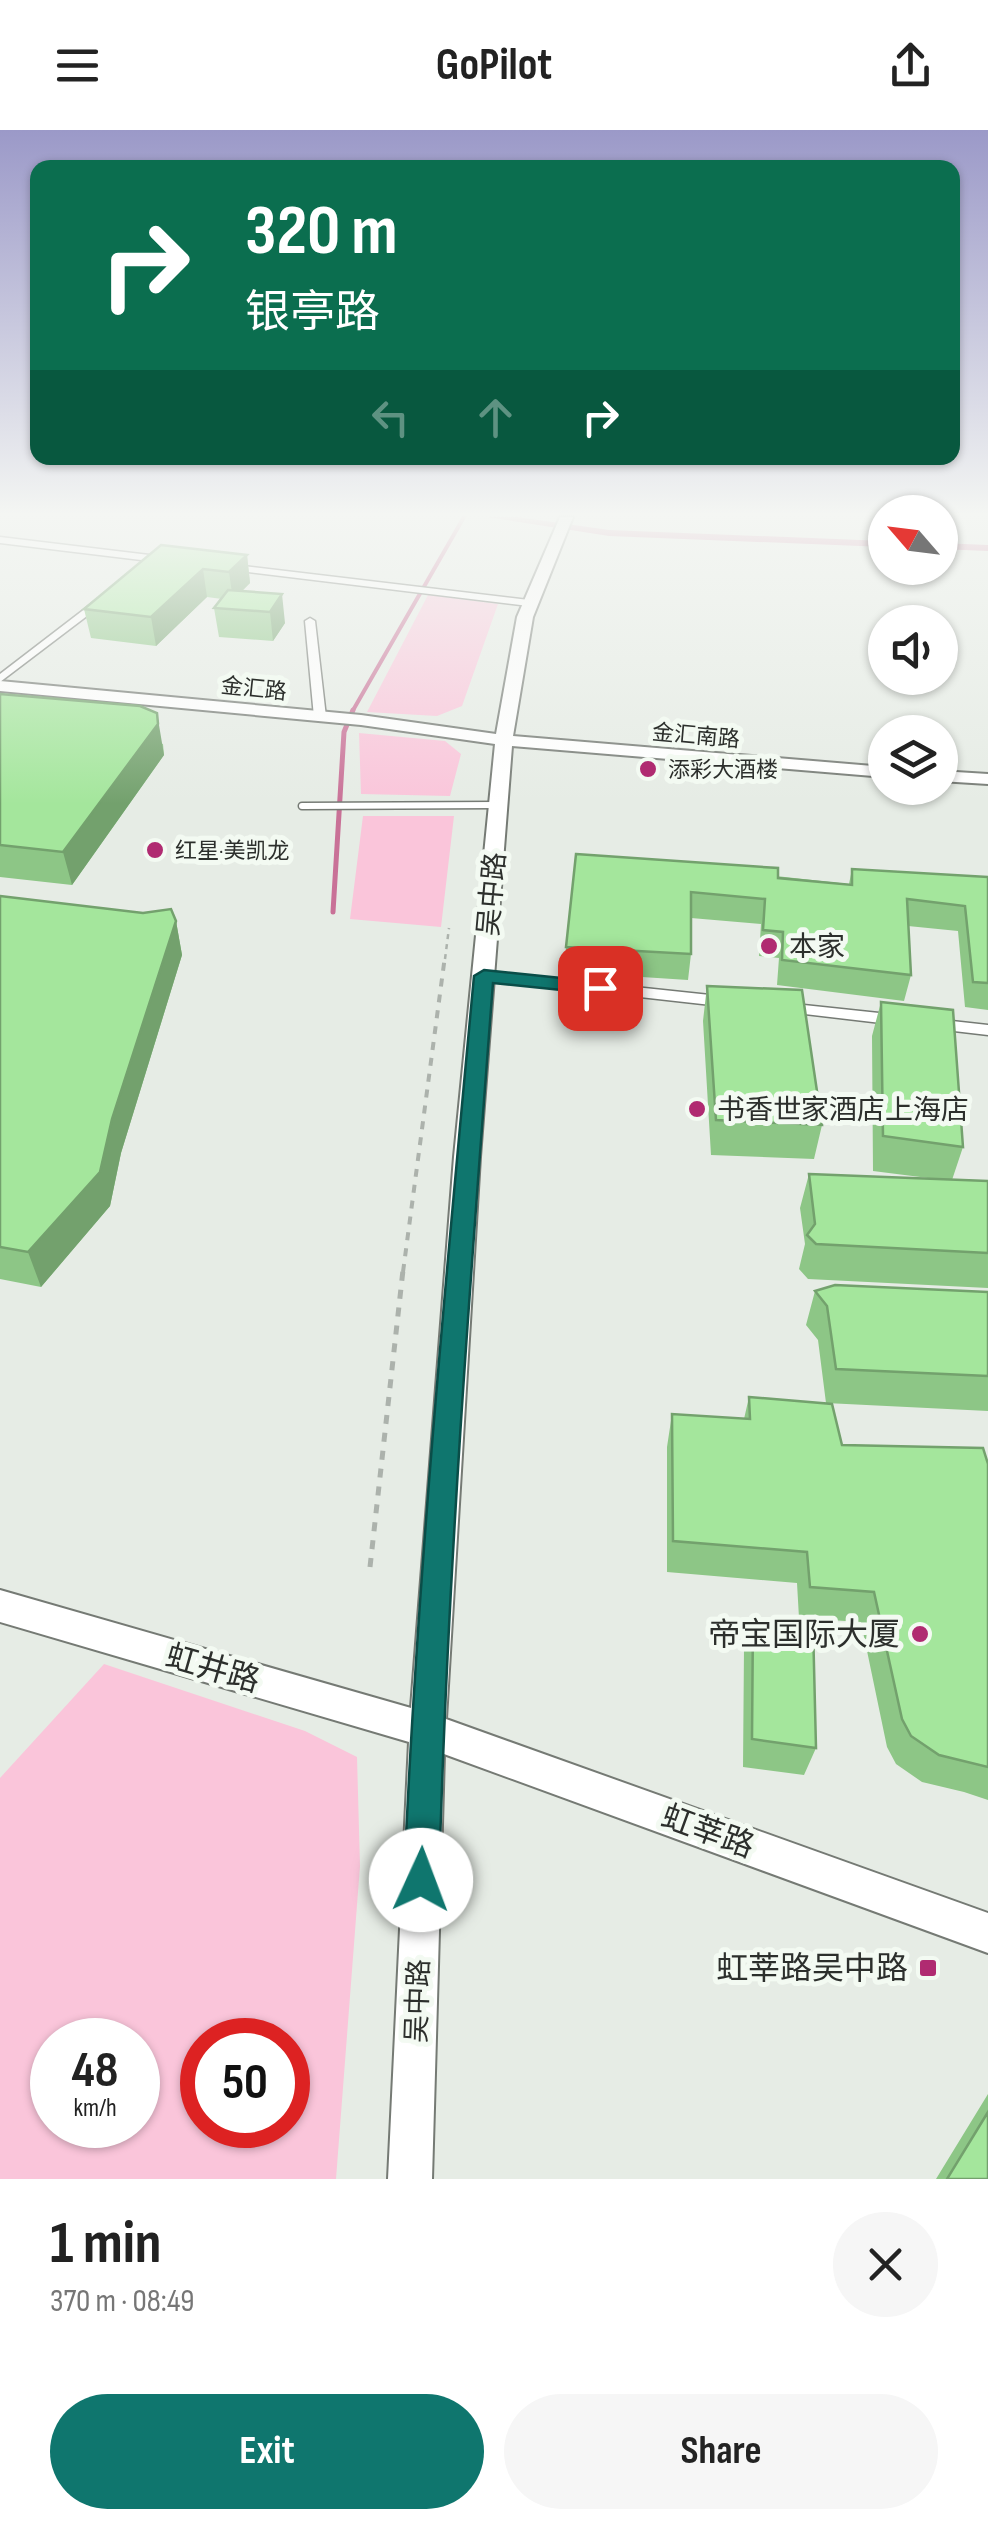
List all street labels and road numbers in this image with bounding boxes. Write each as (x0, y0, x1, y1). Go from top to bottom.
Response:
street label: 金汇路 (220, 673, 288, 706)
street label: 金汇南路 (651, 719, 741, 754)
street label: 吴中路 (472, 851, 513, 937)
street label: 虹井路 (161, 1637, 264, 1701)
street label: 虹莘路 (656, 1798, 759, 1867)
street label: 吴中路 (401, 1958, 436, 2044)

